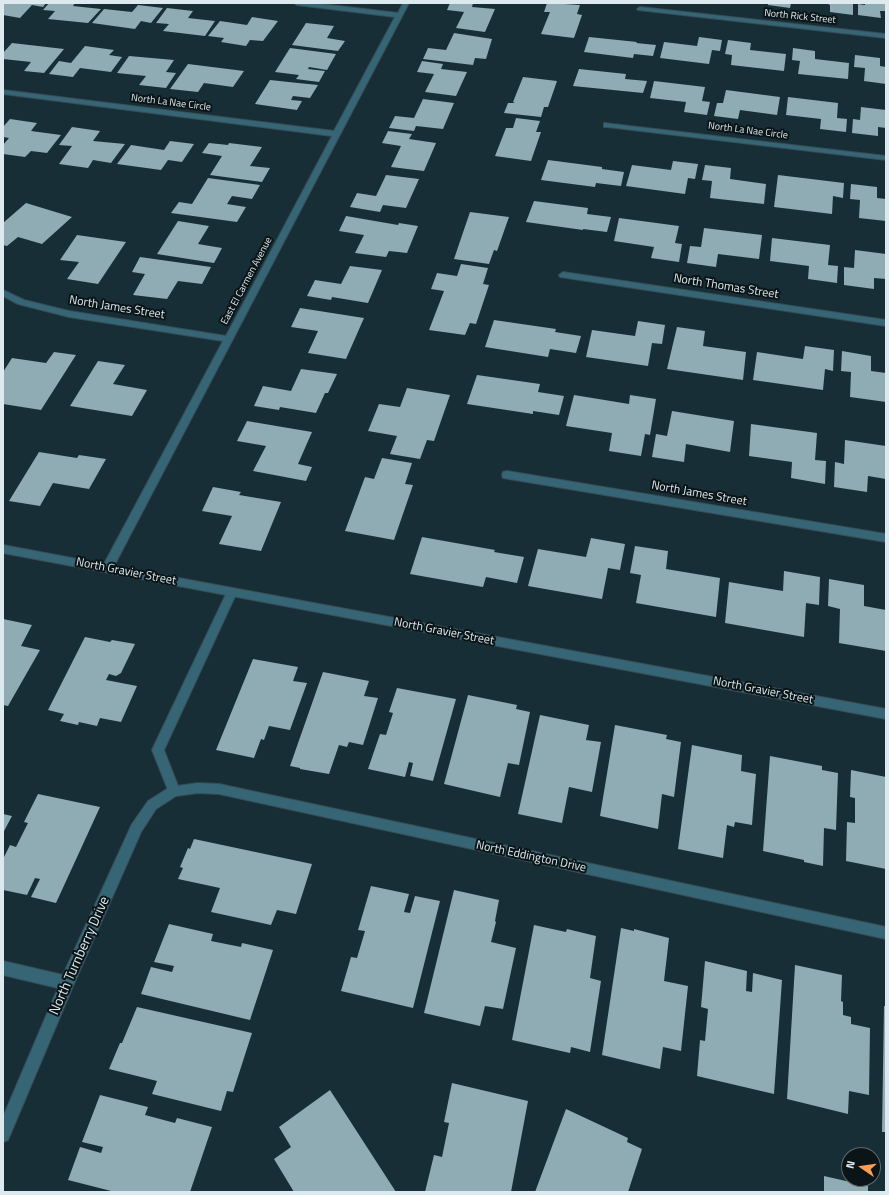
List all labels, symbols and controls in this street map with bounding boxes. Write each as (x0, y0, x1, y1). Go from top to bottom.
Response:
street label: North Rick Street (764, 7, 836, 27)
street label: North La Nae Circle (130, 92, 212, 114)
street label: North La Nae Circle (707, 120, 789, 142)
street label: East El Carmen Avenue (219, 235, 275, 327)
street label: North Thomas Street (672, 272, 780, 302)
street label: North James Street (68, 293, 166, 323)
street label: North James Street (650, 479, 748, 509)
street label: North Gravier Street (75, 555, 177, 589)
street label: North Gravier Street (393, 615, 495, 649)
street label: North Gravier Street (712, 674, 814, 708)
street label: North Eddington Drive (475, 838, 587, 876)
street label: North Turnberry Drive (46, 894, 114, 1018)
north arrow (841, 1147, 881, 1187)
text: N (842, 1159, 859, 1170)

